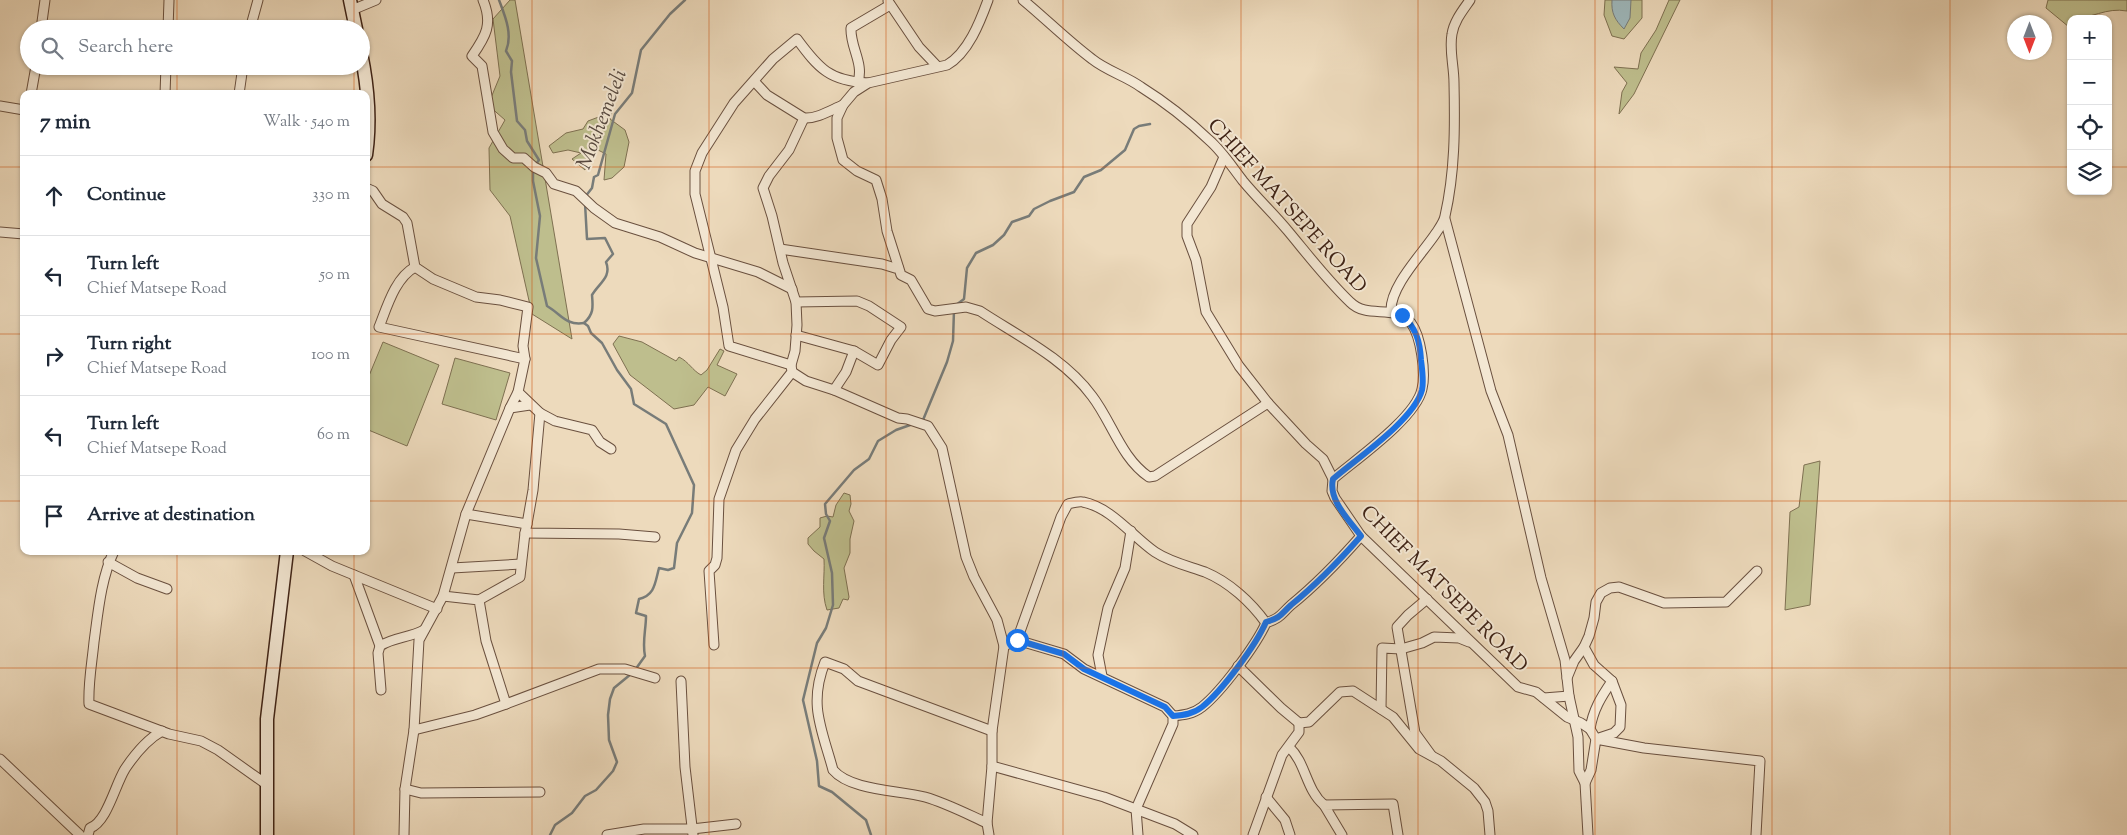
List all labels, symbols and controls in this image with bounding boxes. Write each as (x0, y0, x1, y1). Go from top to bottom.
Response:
north arrow (2007, 15, 2052, 60)
map controls (2067, 15, 2112, 195)
button: + (2067, 15, 2112, 60)
search box (20, 20, 370, 75)
icon: search (38, 34, 66, 62)
text: Search here (78, 34, 173, 61)
button: − (2067, 60, 2112, 105)
water label: Mokhemeleli (570, 65, 636, 174)
button: locate (2067, 105, 2112, 150)
text: 7 min (40, 108, 91, 138)
text: Walk · 540 m (263, 111, 350, 134)
street label: CHIEF MATSEPE ROAD (1200, 113, 1373, 301)
button: layers (2067, 150, 2112, 195)
icon: ahead (40, 182, 68, 210)
text: Continue (87, 182, 166, 209)
text: 330 m (312, 184, 350, 207)
text: Turn left (87, 251, 159, 278)
icon: left (40, 262, 68, 290)
text: 50 m (319, 264, 350, 287)
text: Chief Matsepe Road (87, 278, 227, 301)
route end (1391, 304, 1414, 327)
text: Turn right (87, 331, 171, 358)
icon: right (40, 342, 68, 370)
text: 100 m (311, 344, 350, 367)
text: Chief Matsepe Road (87, 358, 227, 381)
text: Turn left (87, 411, 159, 438)
icon: left (40, 422, 68, 450)
text: 60 m (317, 424, 350, 447)
text: Chief Matsepe Road (87, 438, 227, 461)
street label: CHIEF MATSEPE ROAD (1353, 499, 1534, 680)
icon: arrive (40, 502, 68, 530)
text: Arrive at destination (87, 502, 255, 529)
route start (1006, 629, 1029, 652)

